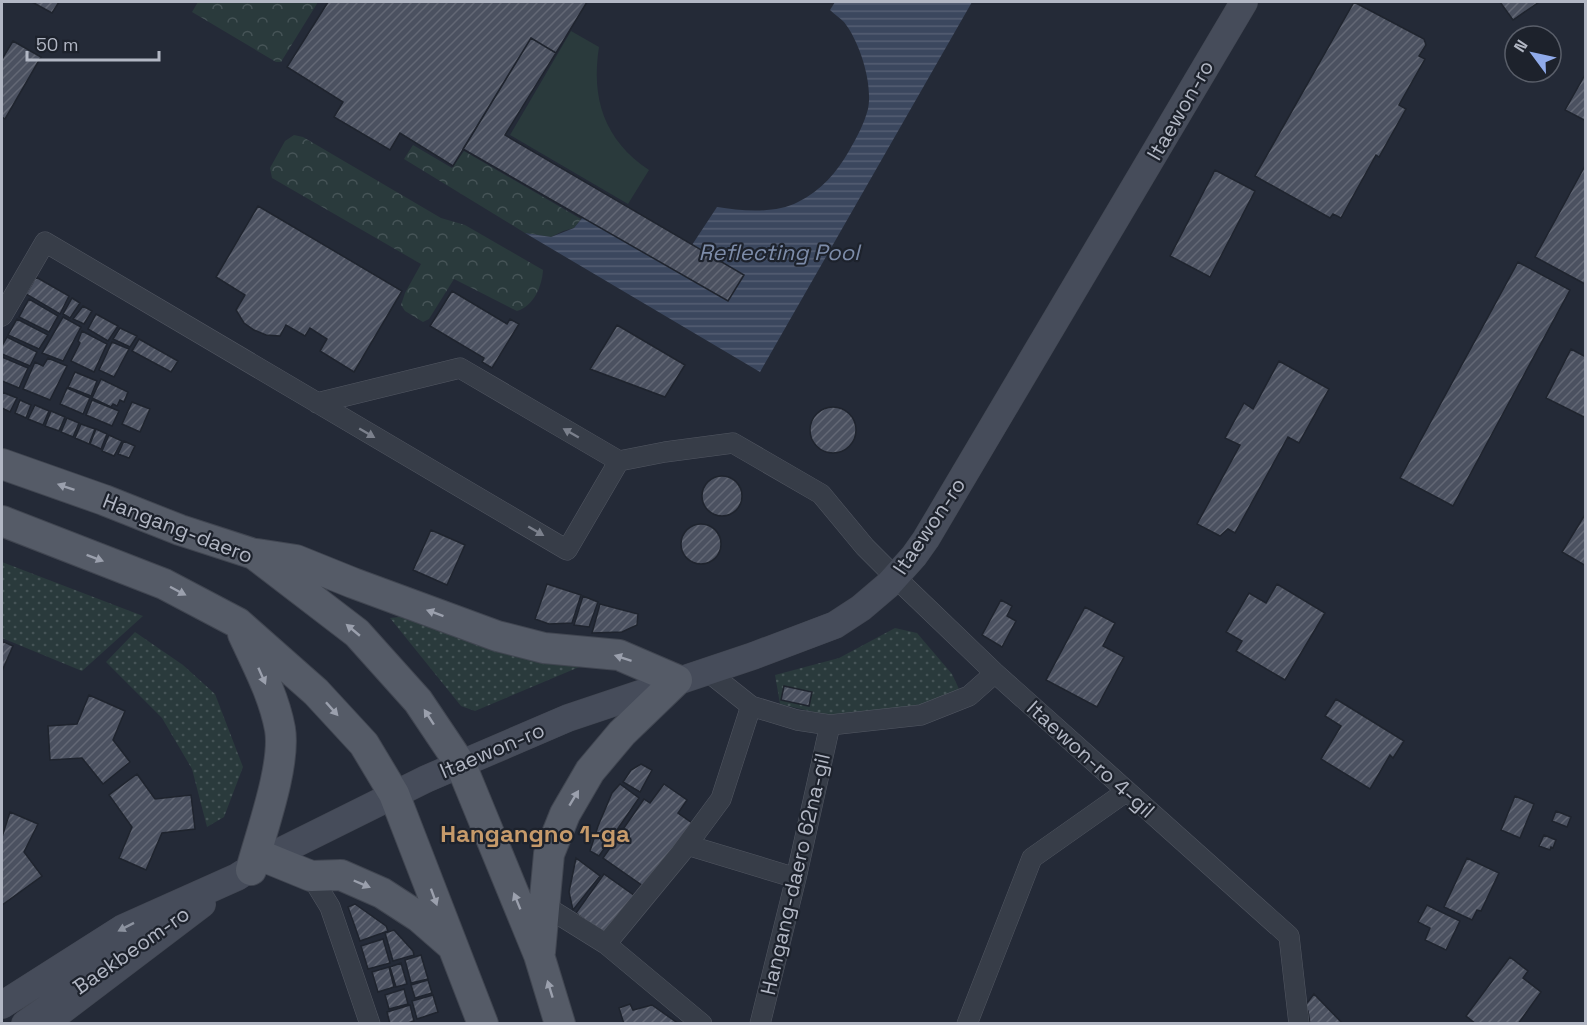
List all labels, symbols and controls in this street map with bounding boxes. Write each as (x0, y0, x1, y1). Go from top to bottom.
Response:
scale bar (27, 24, 159, 62)
north arrow (1503, 24, 1563, 84)
text: 50 m (36, 33, 78, 56)
text: N (1509, 36, 1533, 56)
street label: Itaewon-ro (1140, 55, 1220, 165)
water label: Reflecting Pool (698, 238, 862, 266)
one-way arrow (359, 427, 376, 437)
one-way arrow (562, 428, 579, 438)
street label: Itaewon-ro (887, 472, 971, 580)
one-way arrow (57, 482, 75, 491)
street label: Hangang-daero (99, 487, 257, 569)
one-way arrow (528, 526, 544, 537)
one-way arrow (86, 554, 104, 564)
one-way arrow (169, 586, 187, 596)
one-way arrow (426, 608, 444, 618)
one-way arrow (345, 625, 360, 637)
one-way arrow (614, 653, 632, 662)
one-way arrow (257, 668, 267, 686)
street label: Itaewon-ro 4-gil (1021, 694, 1161, 824)
one-way arrow (325, 701, 338, 716)
one-way arrow (424, 709, 435, 725)
street label: Itaewon-ro (436, 716, 548, 784)
street label: Hangang-daero 62na-gil (754, 750, 836, 998)
one-way arrow (569, 790, 580, 806)
district label: Hangangno 1-ga (440, 818, 630, 849)
one-way arrow (354, 880, 371, 889)
one-way arrow (429, 888, 439, 906)
one-way arrow (512, 892, 521, 910)
street label: Baekbeom-ro (67, 900, 195, 1000)
one-way arrow (118, 922, 135, 932)
one-way arrow (545, 980, 554, 998)

